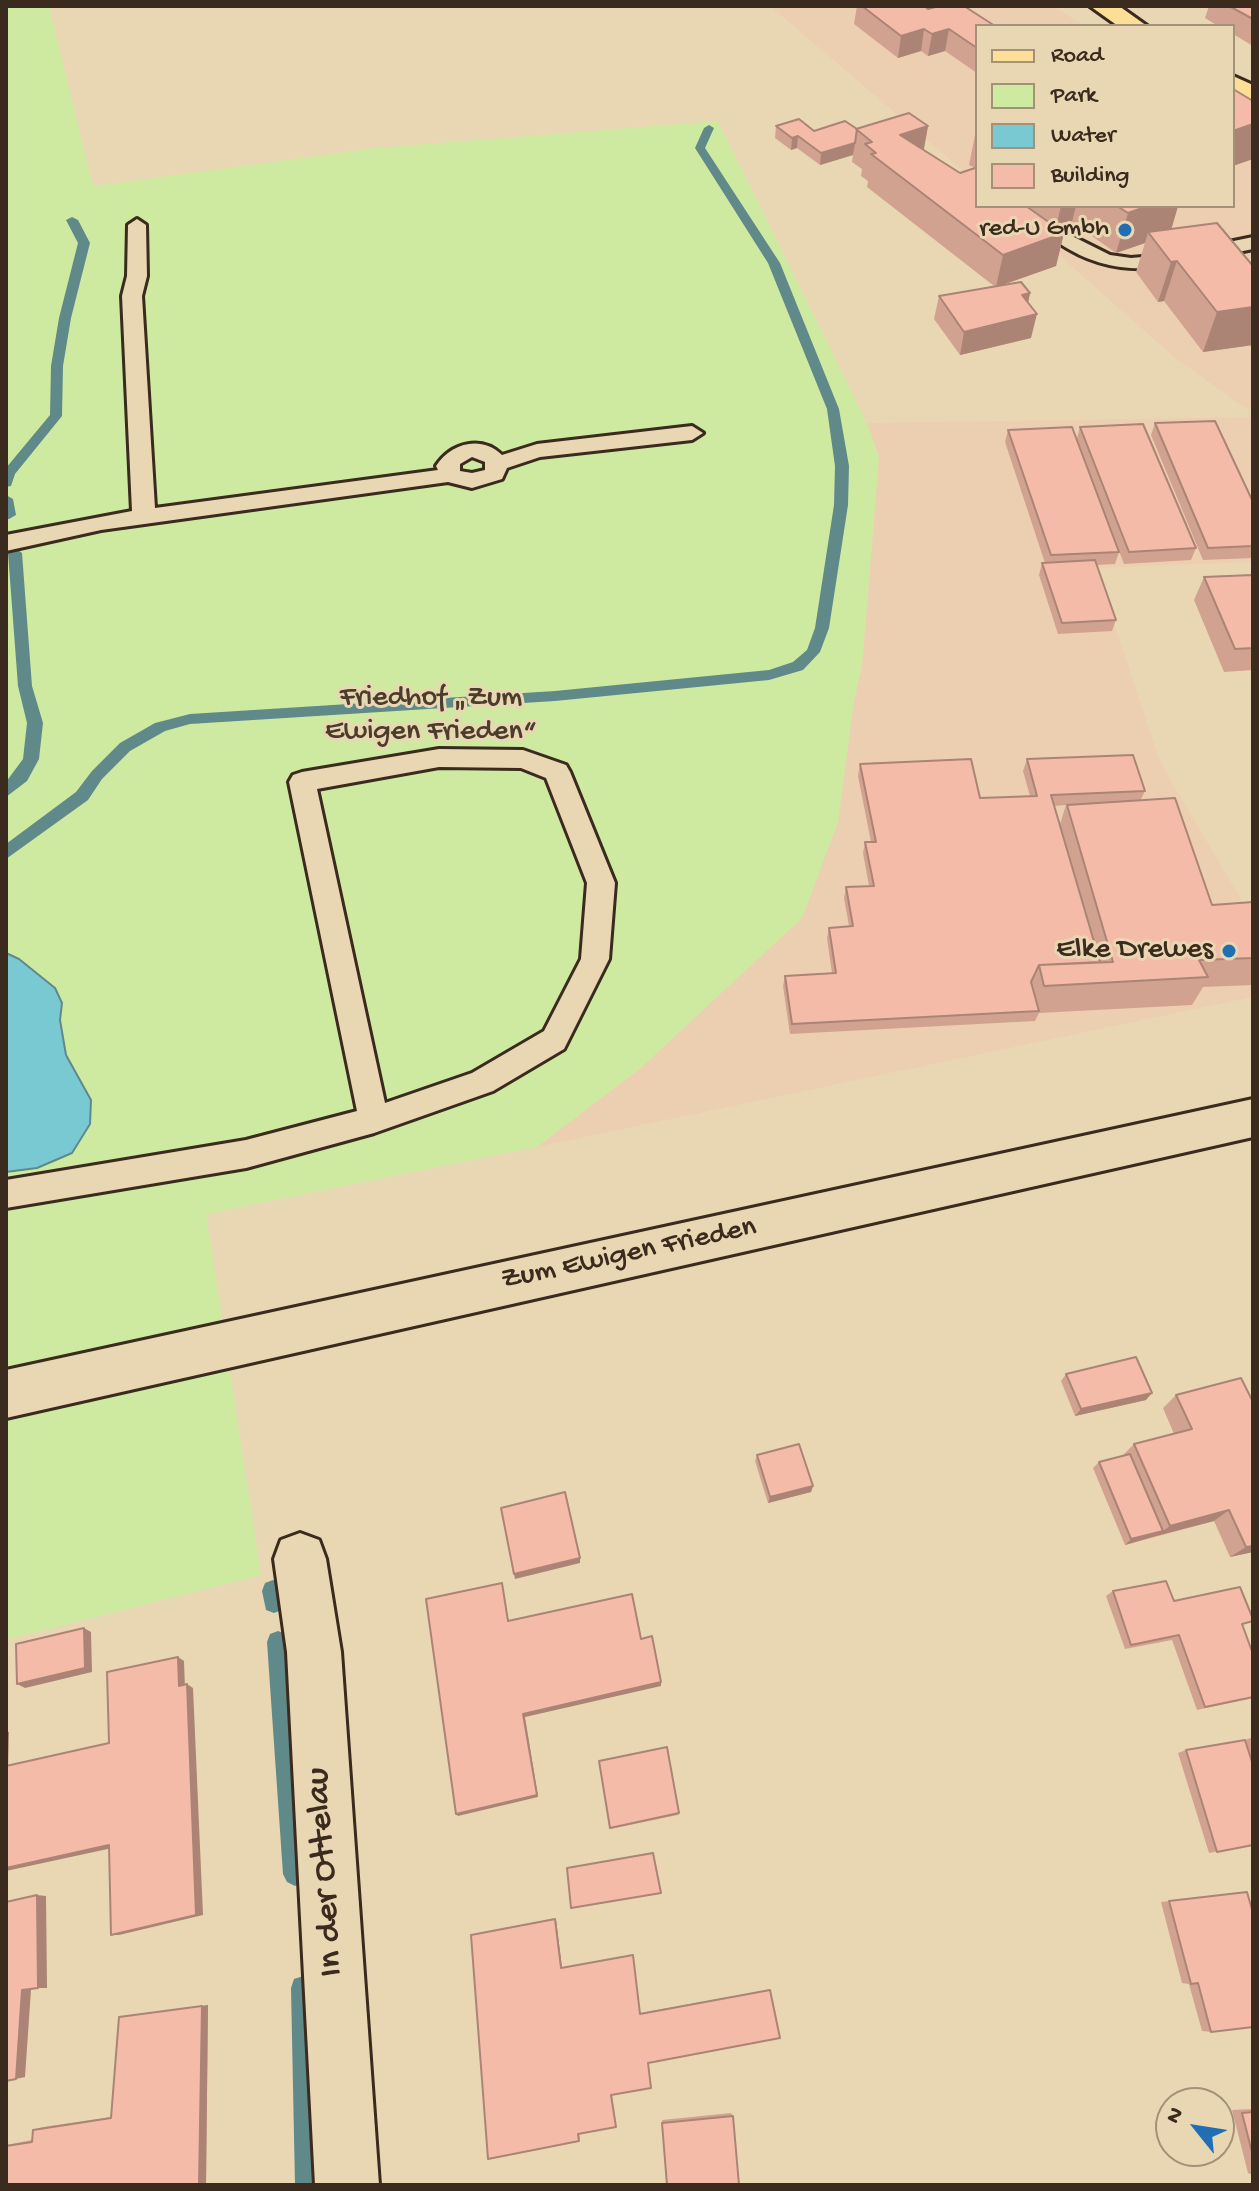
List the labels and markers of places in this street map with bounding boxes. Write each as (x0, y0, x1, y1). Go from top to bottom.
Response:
place label: red-U Gmbh (979, 214, 1109, 246)
marker: red-U Gmbh (1116, 221, 1134, 239)
place label: Elke Drewes (1056, 933, 1213, 969)
marker: Elke Drewes (1220, 942, 1238, 960)

